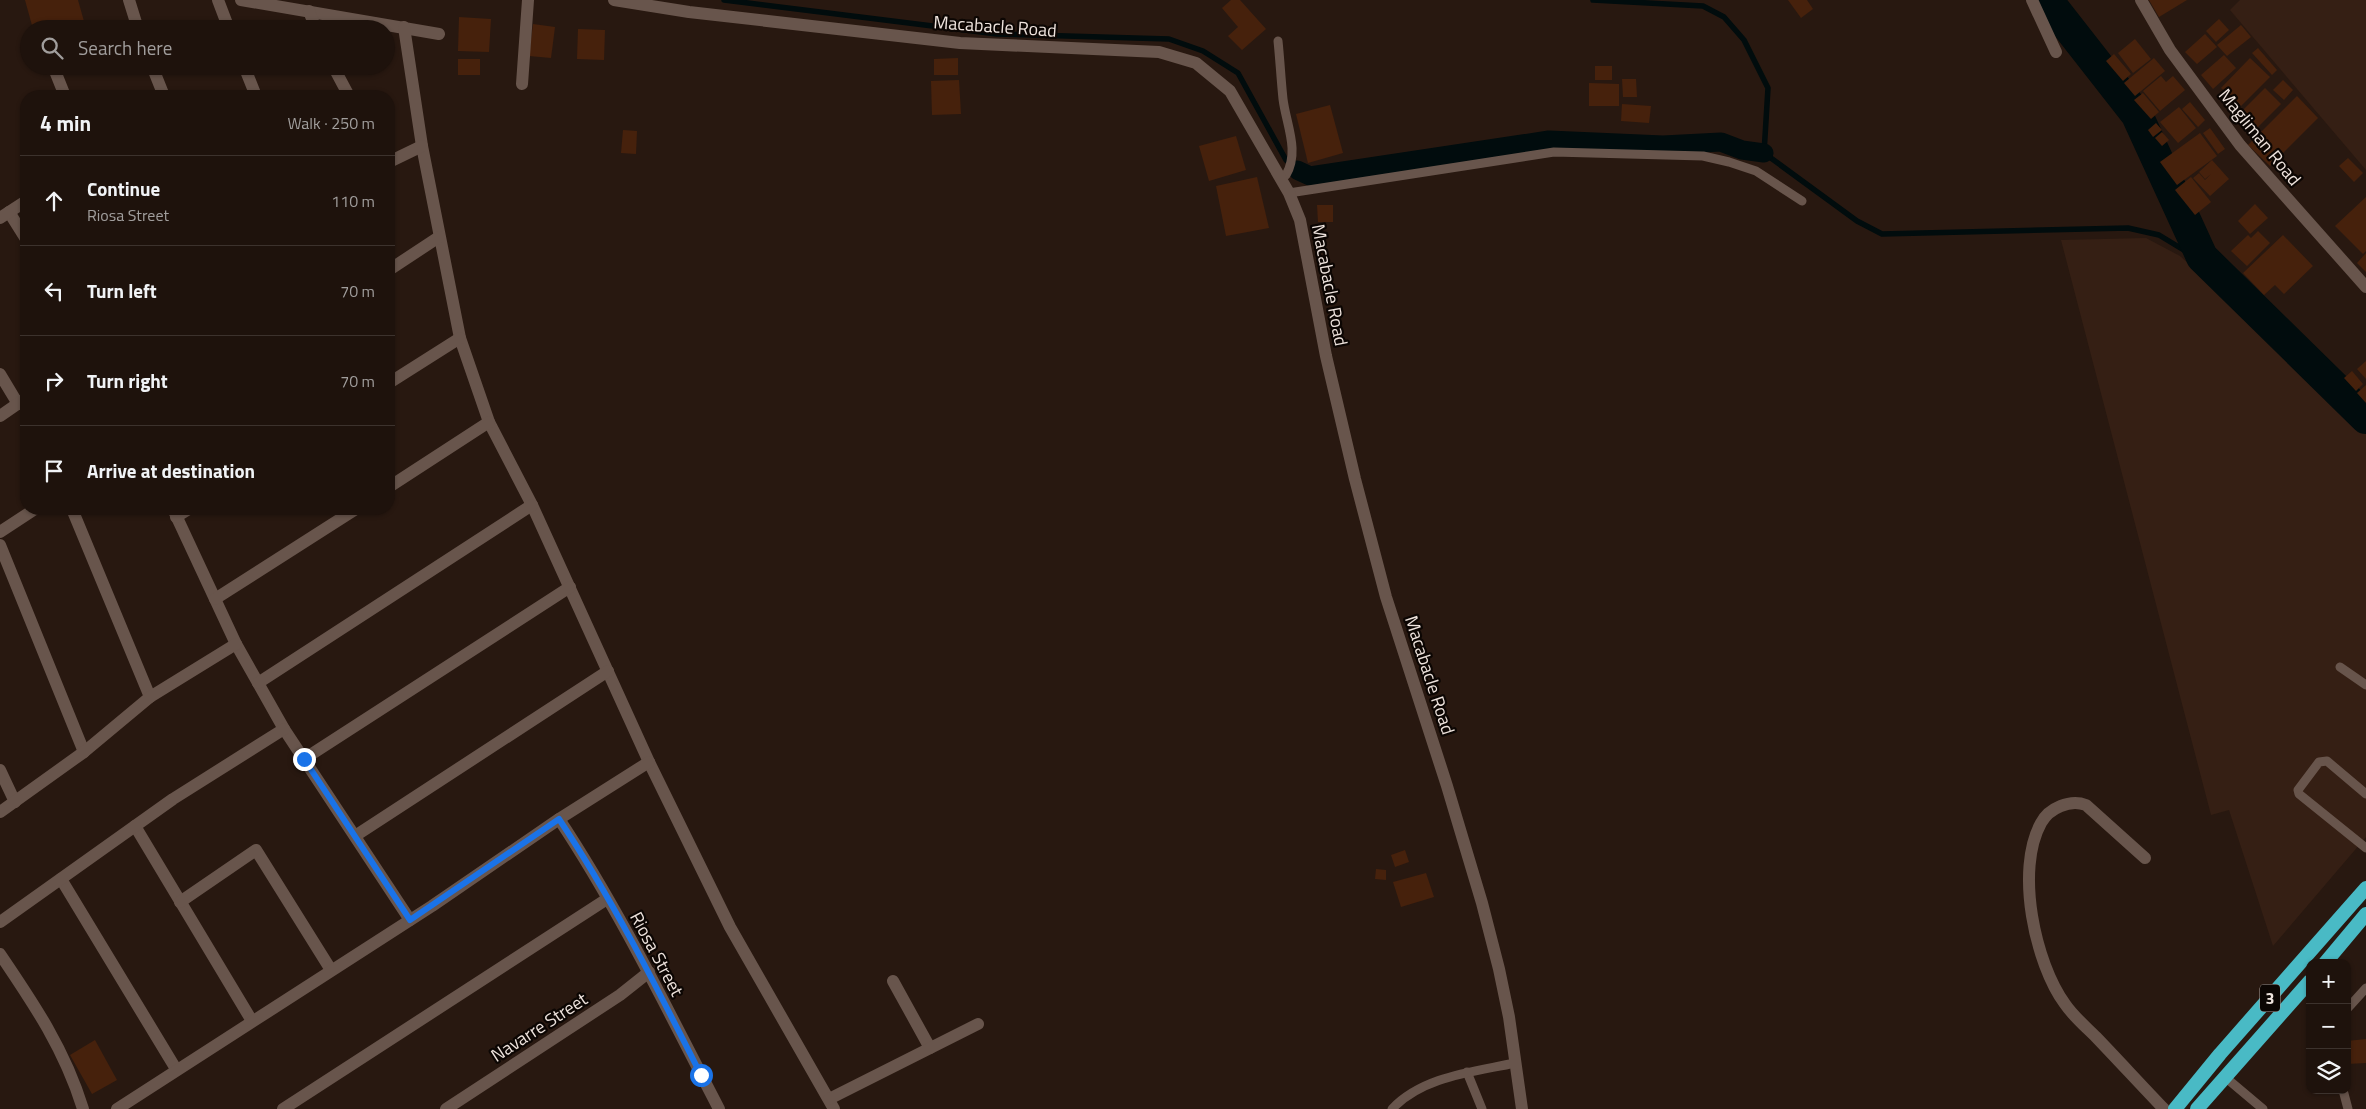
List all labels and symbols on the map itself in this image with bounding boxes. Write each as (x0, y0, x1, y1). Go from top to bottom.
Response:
street label: Macabacle Road (932, 8, 1058, 44)
street label: Magliman Road (2212, 83, 2308, 191)
street label: Macabacle Road (1305, 222, 1355, 348)
street label: Macabacle Road (1398, 612, 1462, 738)
route end (293, 748, 316, 771)
street label: Riosa Street (623, 907, 691, 1002)
road number: 3 (2260, 984, 2280, 1011)
street label: Navarre Street (485, 985, 593, 1068)
route start (690, 1064, 713, 1087)

